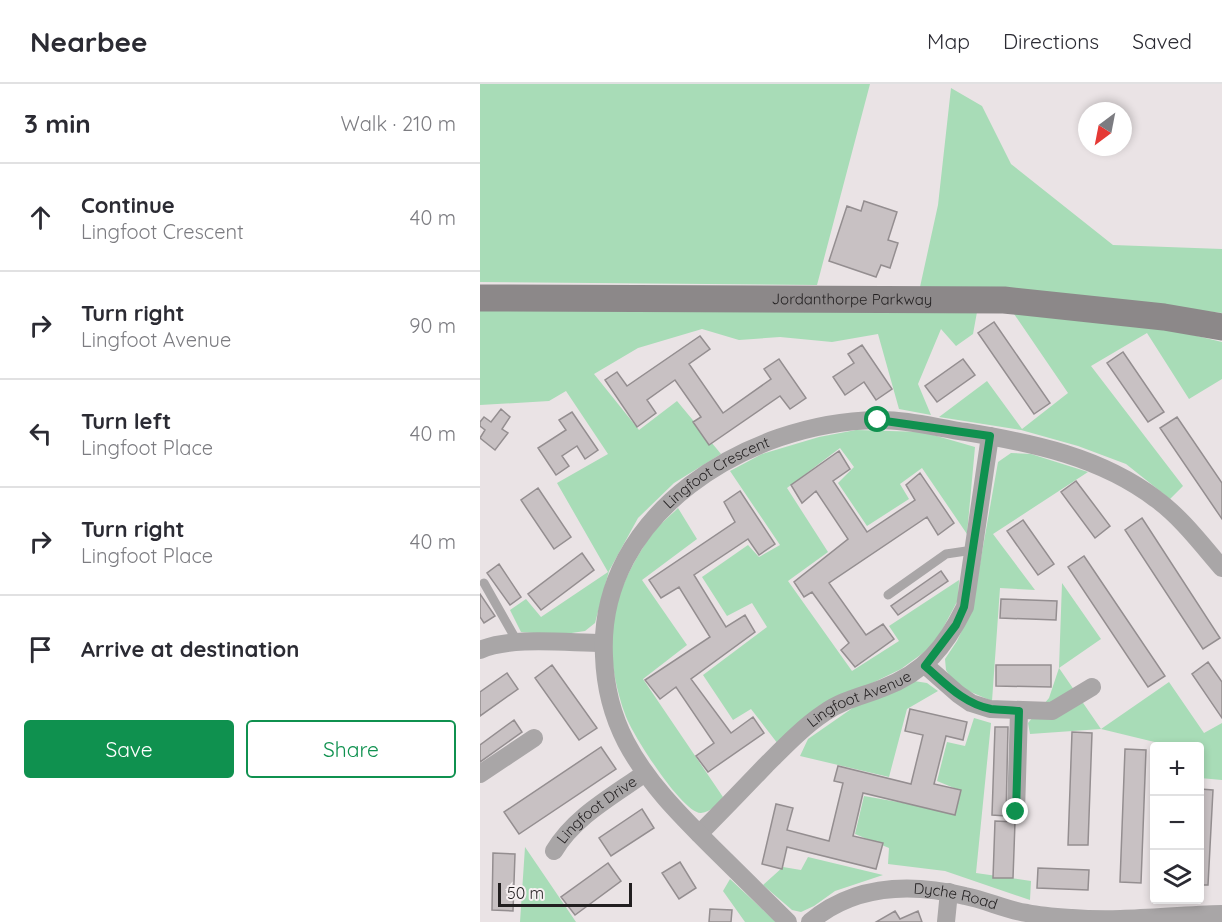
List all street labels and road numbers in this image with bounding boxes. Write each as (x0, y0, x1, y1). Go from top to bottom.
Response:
street label: Jordanthorpe Parkway (772, 289, 932, 309)
street label: Lingfoot Crescent (659, 432, 772, 512)
street label: Lingfoot Avenue (803, 666, 914, 731)
street label: Lingfoot Drive (552, 772, 640, 847)
street label: Dyche Road (913, 879, 1000, 914)

